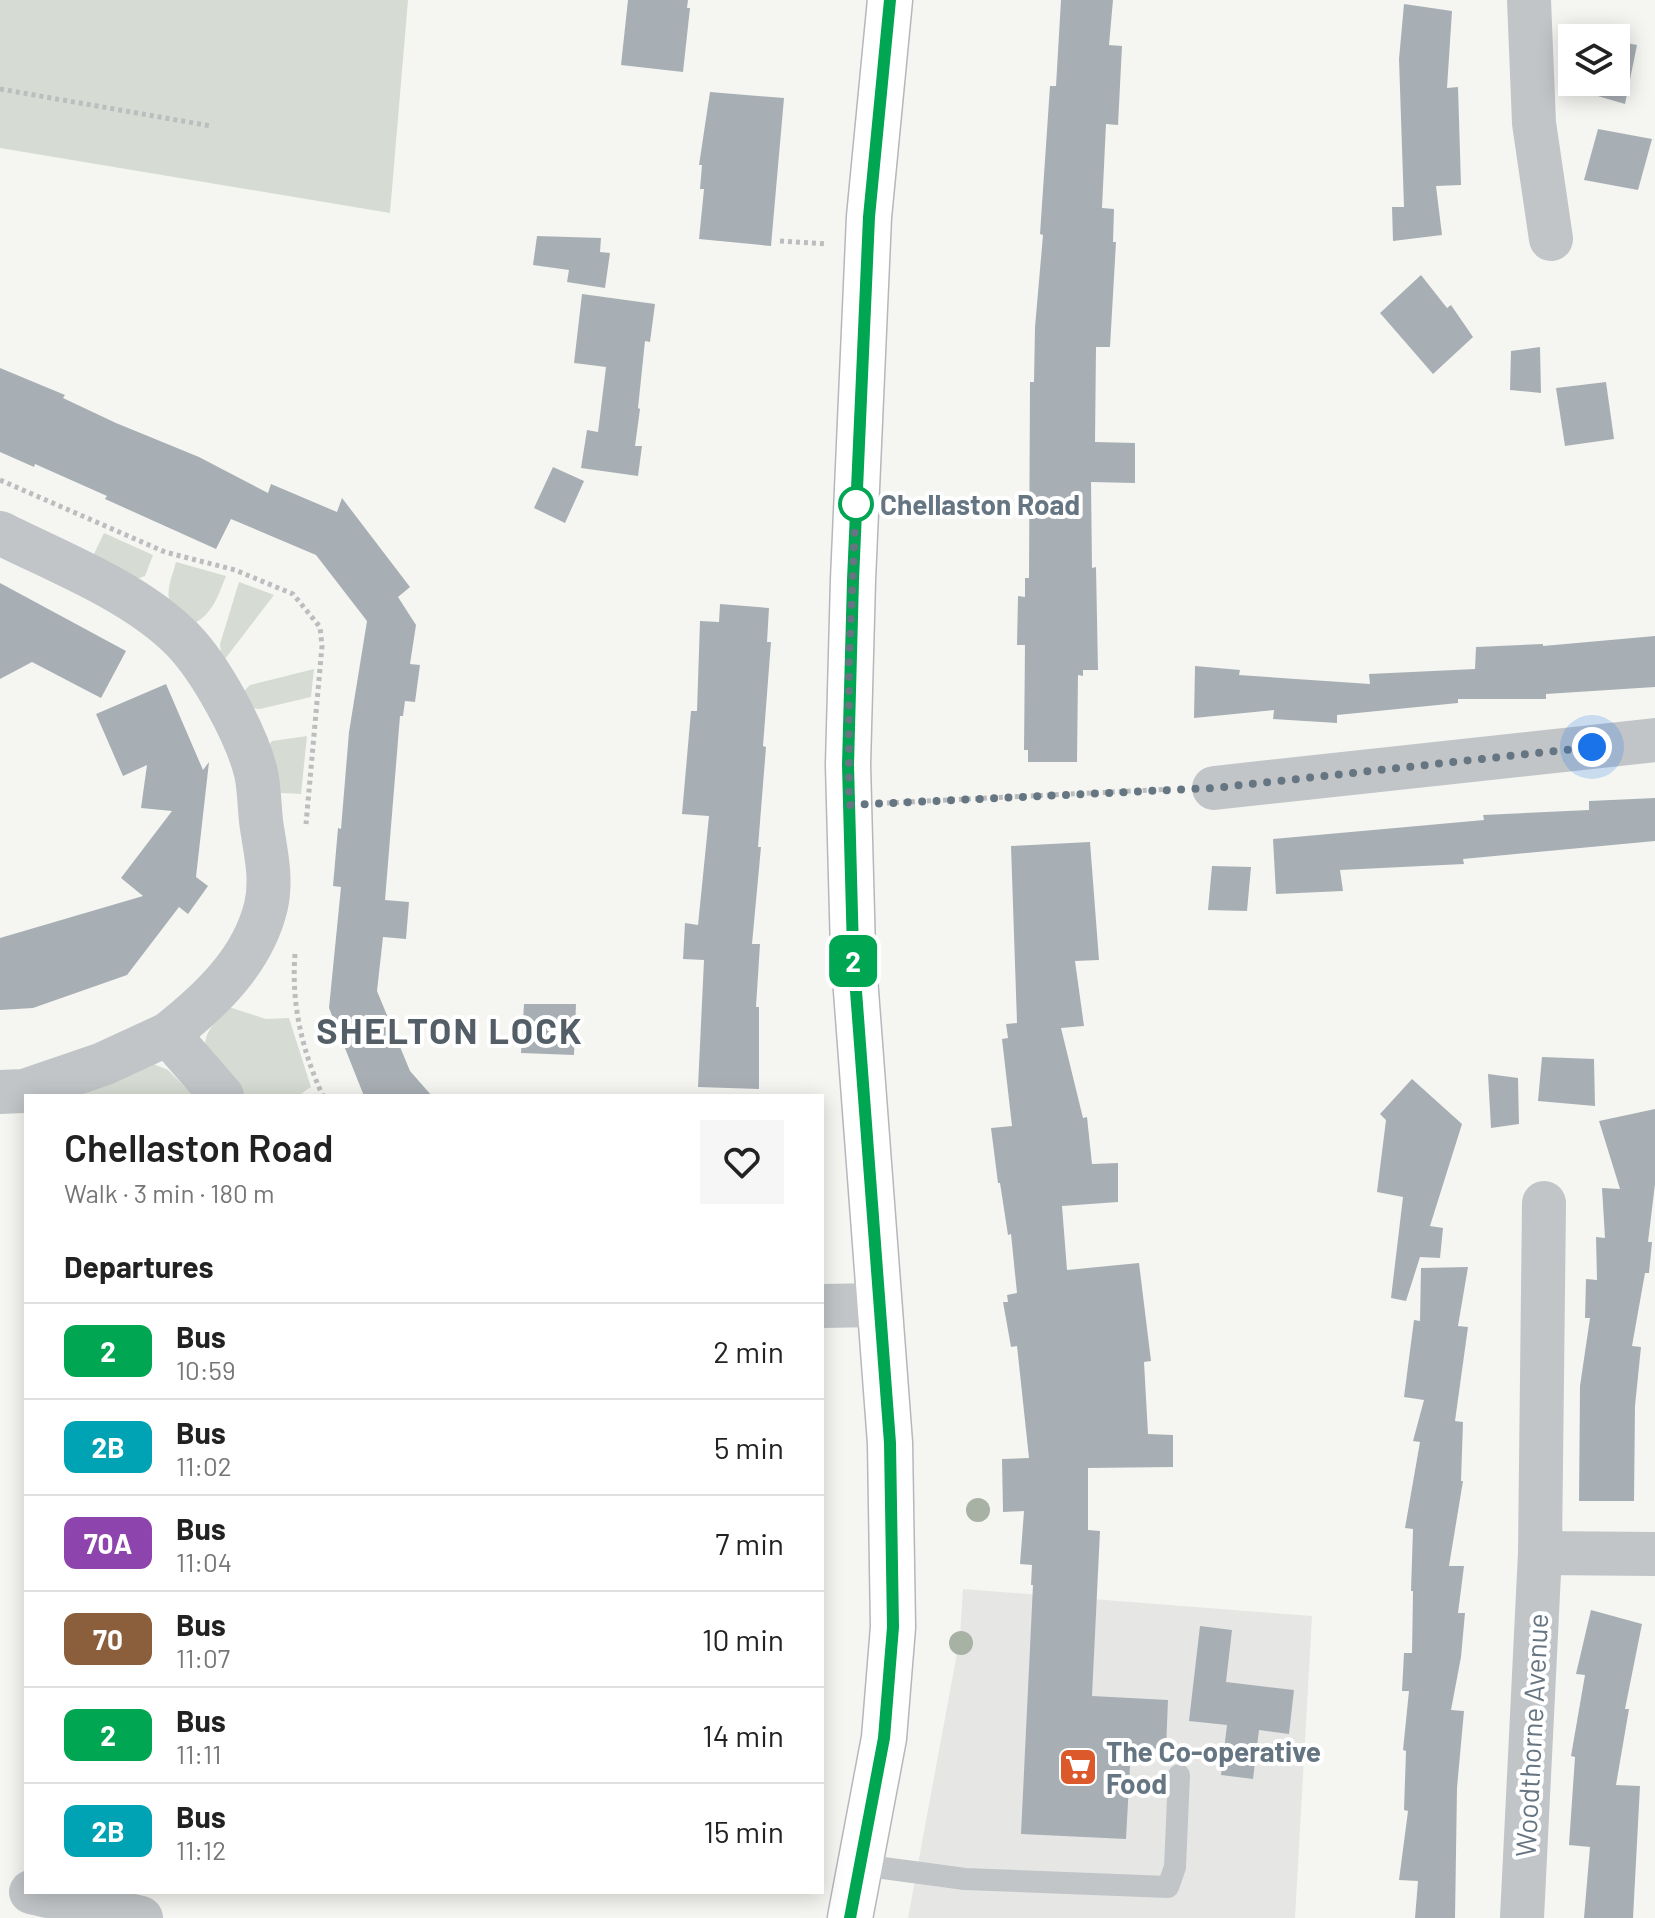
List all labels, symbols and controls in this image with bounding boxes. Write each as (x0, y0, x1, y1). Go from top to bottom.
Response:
map controls (1558, 24, 1630, 96)
button: layers (1558, 24, 1630, 96)
marker: Chellaston Road (839, 487, 873, 521)
place label: Chellaston Road (880, 487, 1080, 521)
your location (1572, 727, 1612, 767)
line badge: 2 (827, 935, 879, 987)
text: 2 (845, 944, 861, 978)
district label: SHELTON LOCK (316, 1008, 584, 1051)
button: heart (700, 1120, 784, 1204)
text: Chellaston Road (64, 1124, 333, 1170)
text: Walk · 3 min · 180 m (64, 1177, 274, 1208)
text: Departures (64, 1248, 214, 1284)
text: Bus (176, 1318, 226, 1354)
text: 2 min (713, 1333, 784, 1369)
text: 2 (100, 1334, 116, 1368)
text: 10:59 (176, 1354, 236, 1385)
text: Bus (176, 1414, 226, 1450)
text: 5 min (714, 1429, 784, 1465)
text: 2B (91, 1430, 125, 1464)
text: 11:02 (176, 1450, 232, 1481)
text: Bus (176, 1510, 226, 1546)
text: 7 min (715, 1525, 784, 1561)
text: 70A (84, 1526, 132, 1560)
text: 11:04 (176, 1546, 232, 1577)
text: Bus (176, 1606, 226, 1642)
street label: Woodthorne Avenue (1508, 1612, 1554, 1858)
text: 10 min (702, 1621, 784, 1657)
text: 70 (93, 1622, 123, 1656)
text: 11:07 (176, 1642, 230, 1673)
text: Bus (176, 1702, 226, 1738)
text: 14 min (702, 1717, 784, 1753)
text: 2 (100, 1718, 116, 1752)
place label: The Co-operative Food (1106, 1734, 1321, 1800)
text: 11:11 (176, 1738, 221, 1769)
supermarket icon: The Co-operative Food (1057, 1746, 1099, 1788)
text: Bus (176, 1798, 226, 1834)
text: 15 min (703, 1813, 784, 1849)
text: 2B (91, 1814, 125, 1848)
text: 11:12 (176, 1834, 226, 1865)

